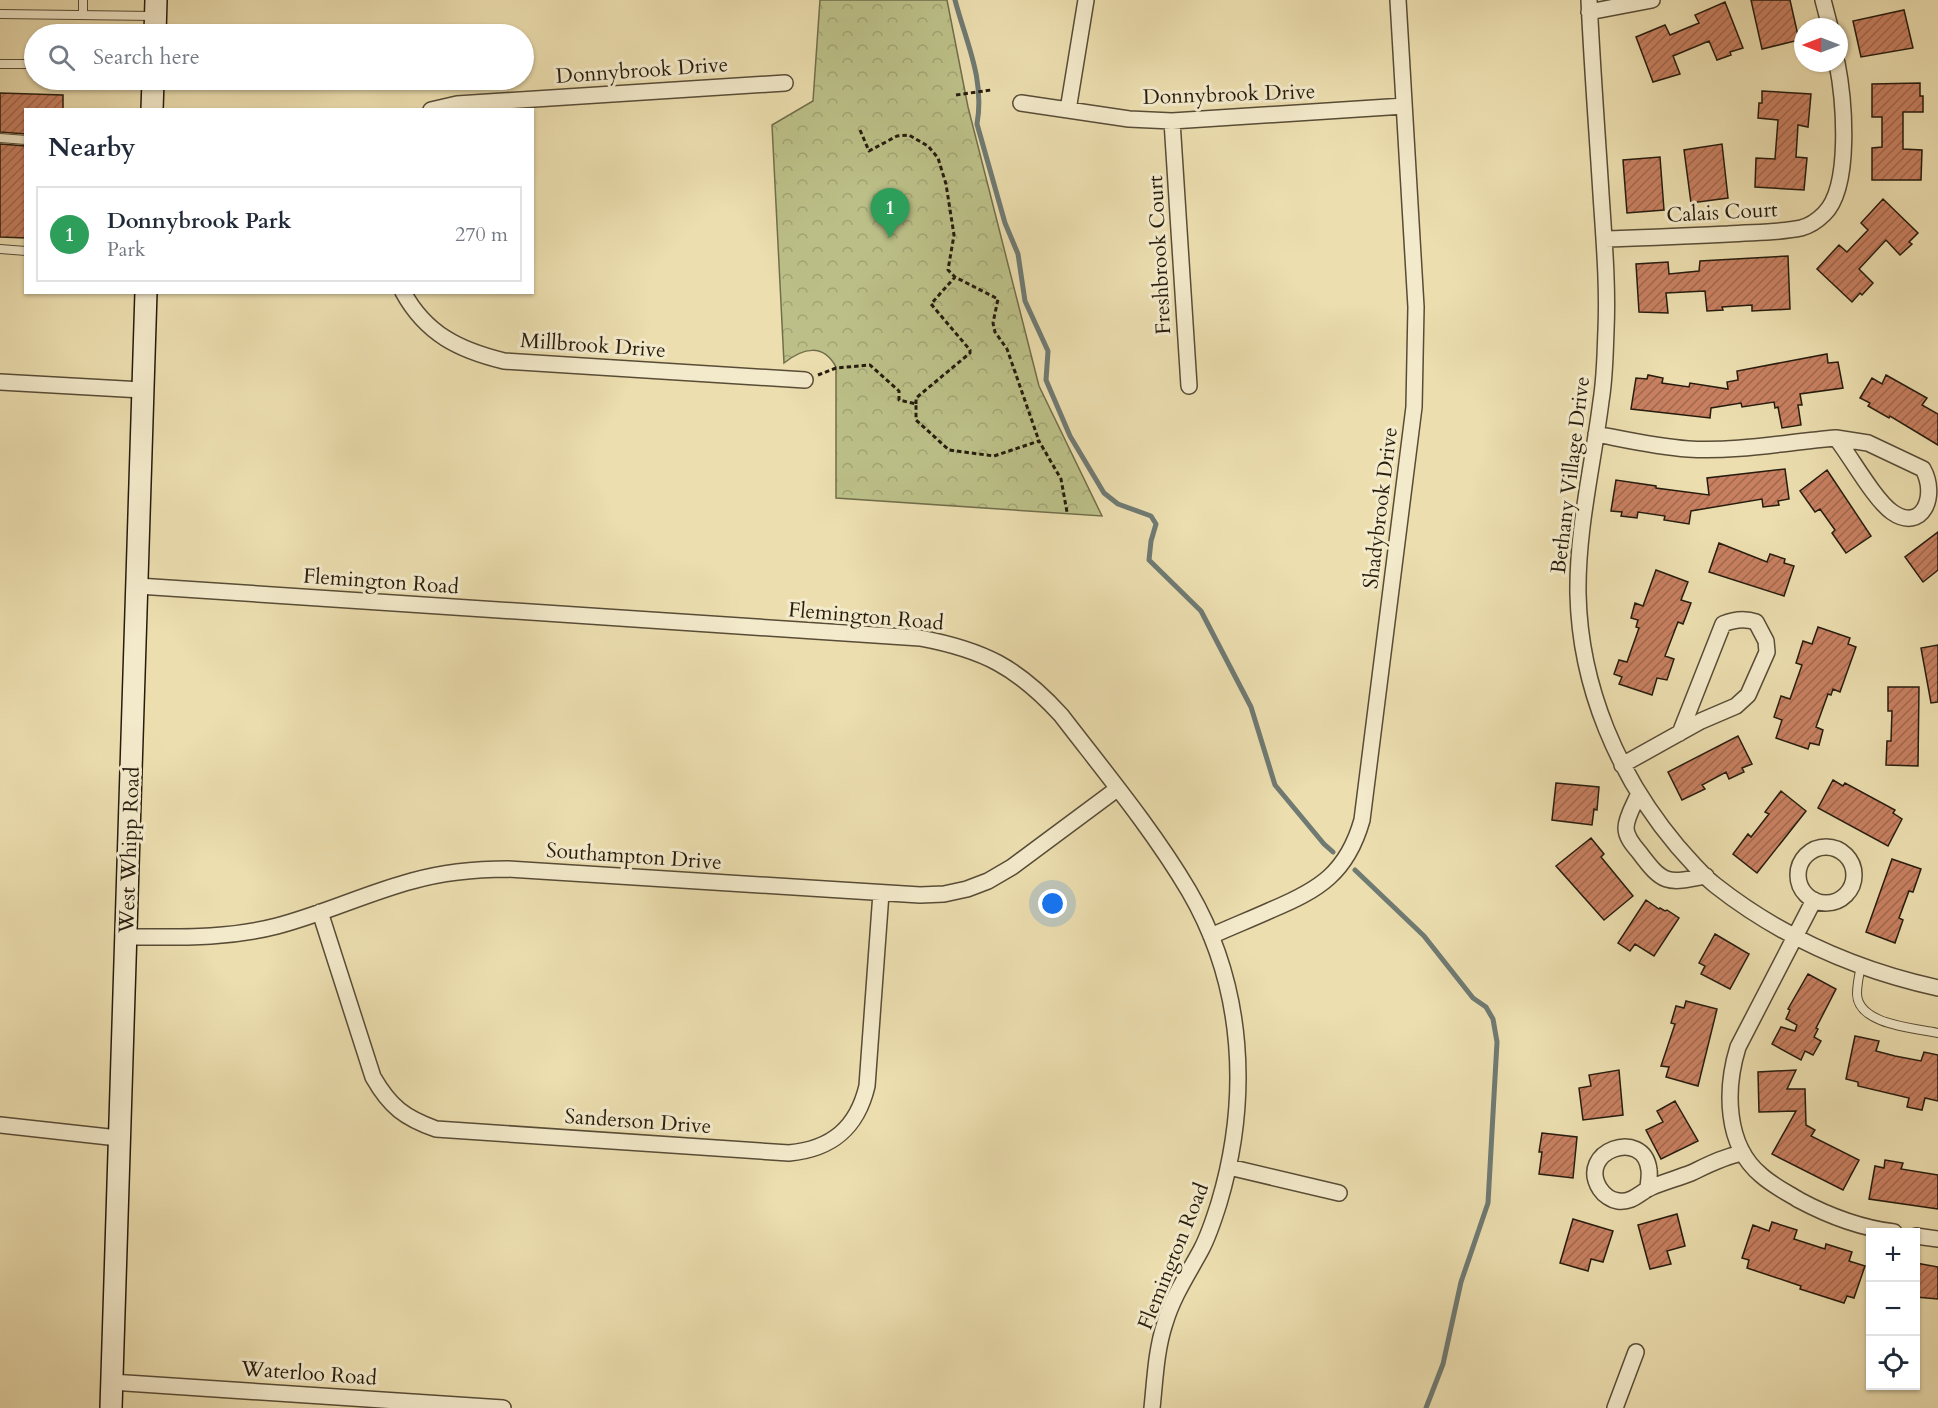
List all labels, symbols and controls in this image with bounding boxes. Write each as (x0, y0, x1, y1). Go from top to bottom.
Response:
north arrow (1794, 18, 1848, 72)
search box (24, 24, 534, 90)
icon: search (45, 41, 78, 74)
text: Search here (93, 42, 200, 72)
street label: Donnybrook Drive (555, 50, 729, 91)
street label: Donnybrook Drive (1142, 77, 1316, 112)
text: Nearby (48, 130, 136, 165)
street label: Freshbrook Court (1141, 174, 1178, 335)
pin: 1 (870, 188, 910, 238)
street label: Calais Court (1666, 195, 1779, 230)
text: Donnybrook Park (107, 206, 291, 236)
text: 1 (64, 221, 75, 248)
text: 270 m (455, 221, 508, 248)
text: Park (107, 236, 145, 263)
street label: Millbrook Drive (519, 326, 667, 365)
street label: Bethany Village Drive (1544, 375, 1597, 575)
street label: Shadybrook Drive (1356, 426, 1405, 591)
street label: Flemington Road (302, 562, 460, 601)
street label: Flemington Road (787, 595, 945, 638)
street label: West Whipp Road (112, 766, 147, 935)
street label: Southampton Drive (545, 836, 723, 877)
your location (1038, 889, 1067, 918)
street label: Sanderson Drive (564, 1102, 712, 1141)
street label: Flemington Road (1131, 1178, 1216, 1334)
map controls (1866, 1228, 1920, 1390)
button: + (1866, 1228, 1920, 1282)
button: − (1866, 1282, 1920, 1336)
button: locate (1866, 1336, 1920, 1390)
street label: Waterloo Road (239, 1354, 378, 1393)

